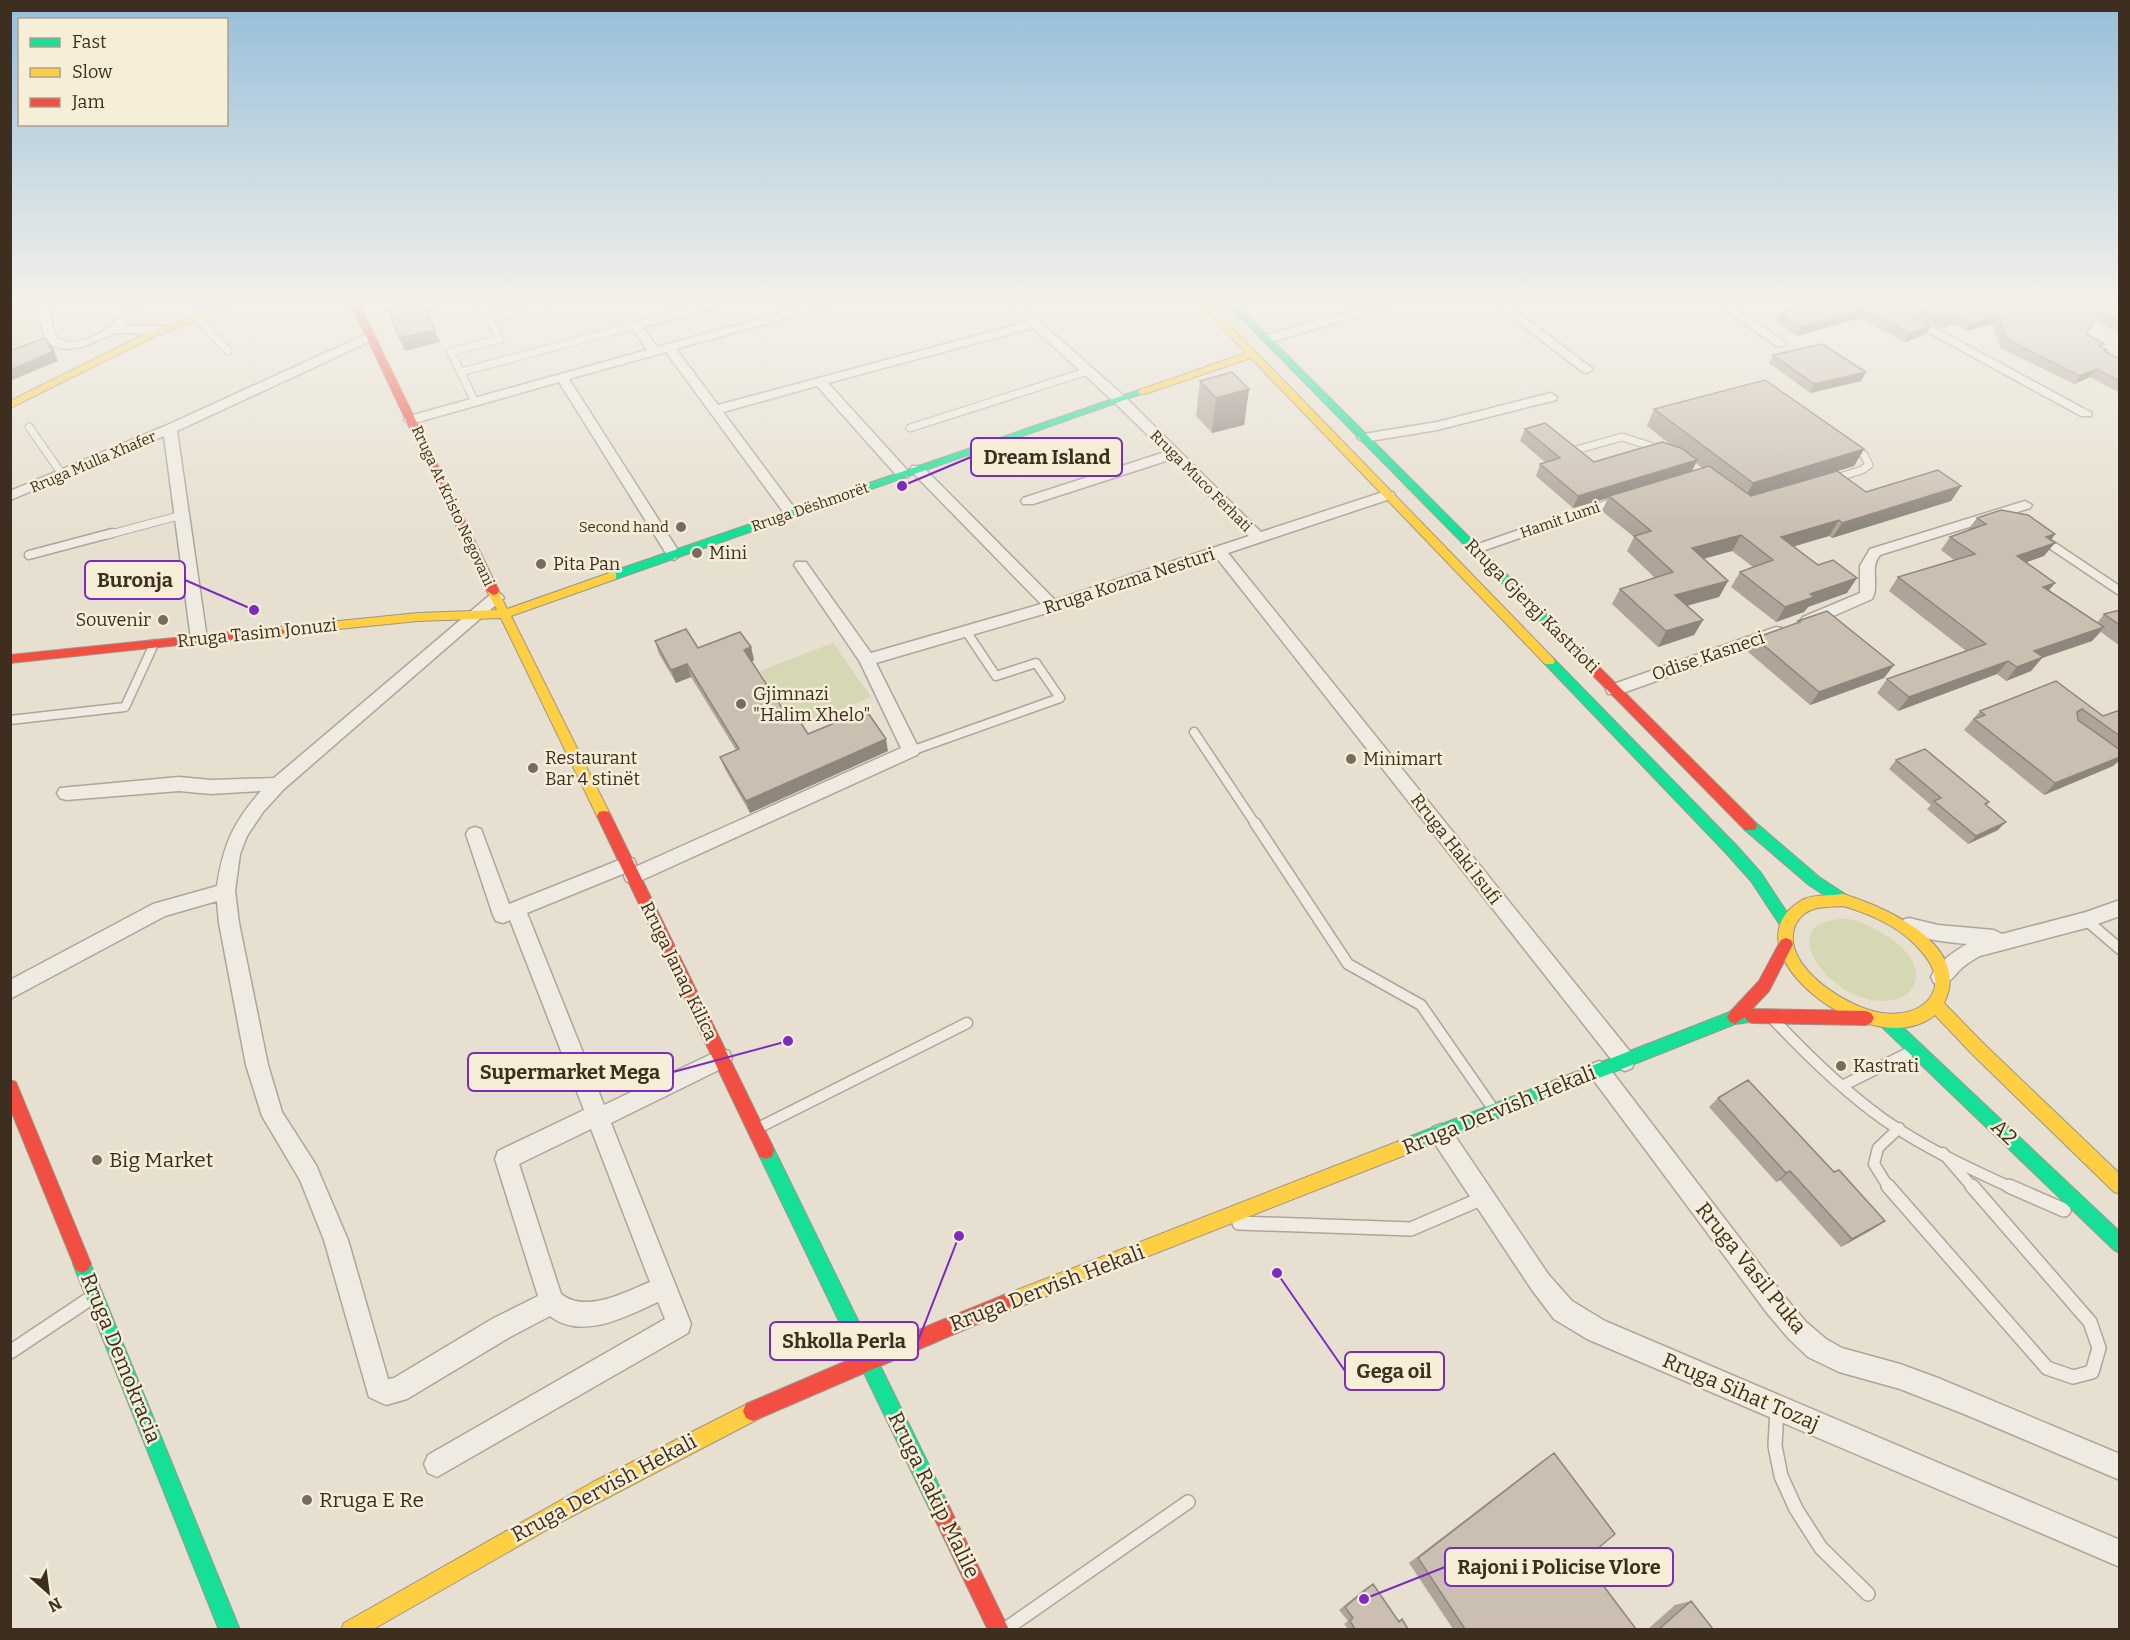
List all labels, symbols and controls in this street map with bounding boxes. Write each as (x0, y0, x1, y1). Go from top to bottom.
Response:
legend (18, 18, 228, 126)
text: Fast (72, 31, 107, 53)
text: Slow (72, 61, 113, 83)
text: Jam (71, 91, 105, 113)
street label: Rruga At Kristo Negovani (408, 423, 498, 590)
street label: Rruga Muco Ferhati (1146, 426, 1256, 536)
street label: Rruga Mulla Xhafer (27, 427, 159, 497)
callout: Dream Island (971, 438, 1122, 476)
text: Dream Island (984, 445, 1111, 469)
street label: Rruga Dëshmorët (749, 478, 872, 536)
street label: Hamit Lumi (1518, 498, 1603, 542)
place label: Second hand (579, 518, 669, 536)
marker: Second hand (674, 520, 688, 534)
street label: Rruga Gjergj Kastrioti (1460, 534, 1604, 678)
place label: Mini (709, 542, 747, 564)
street label: Rruga Kozma Nesturi (1041, 543, 1217, 619)
marker: Mini (690, 546, 704, 560)
place label: Pita Pan (553, 553, 621, 575)
marker: Pita Pan (534, 557, 548, 571)
callout: Buronja (85, 561, 185, 599)
text: Buronja (97, 568, 173, 592)
place label: Souvenir (75, 609, 151, 631)
marker: Souvenir (156, 613, 170, 627)
street label: Rruga Tasim Jonuzi (176, 614, 338, 652)
street label: Odise Kasneci (1649, 626, 1767, 686)
place label: Gjimnazi "Halim Xhelo" (753, 683, 870, 726)
marker: Gjimnazi "Halim Xhelo" (734, 697, 748, 711)
place label: Restaurant Bar 4 stinët (545, 747, 640, 790)
place label: Minimart (1363, 748, 1443, 770)
marker: Minimart (1344, 752, 1358, 766)
marker: Restaurant Bar 4 stinët (526, 761, 540, 775)
street label: Rruga Haki Isufi (1406, 789, 1506, 909)
street label: Rruga Janaq Kilica (636, 898, 722, 1044)
callout: Supermarket Mega (468, 1053, 673, 1091)
place label: Kastrati (1853, 1055, 1919, 1077)
street label: Rruga Dervish Hekali (1399, 1059, 1599, 1161)
marker: Kastrati (1834, 1059, 1848, 1073)
text: Supermarket Mega (480, 1060, 660, 1084)
street label: A2 (1986, 1114, 2022, 1150)
place label: Big Market (109, 1147, 214, 1173)
marker: Big Market (90, 1153, 104, 1167)
street label: Rruga Vasil Puka (1690, 1197, 1812, 1339)
street label: Rruga Dervish Hekali (946, 1239, 1148, 1337)
street label: Rruga Demokracia (75, 1269, 167, 1447)
callout: Shkolla Perla (770, 1322, 918, 1360)
text: Shkolla Perla (782, 1329, 906, 1353)
street label: Rruga Sihat Tozaj (1659, 1347, 1823, 1437)
callout: Gega oil (1345, 1352, 1444, 1390)
text: Gega oil (1356, 1359, 1432, 1383)
street label: Rruga Rakip Malile (882, 1407, 986, 1583)
street label: Rruga Dervish Hekali (507, 1428, 701, 1548)
place label: Rruga E Re (319, 1487, 424, 1513)
marker: Rruga E Re (300, 1493, 314, 1507)
callout: Rajoni i Policise Vlore (1445, 1548, 1673, 1586)
text: Rajoni i Policise Vlore (1457, 1555, 1661, 1579)
north arrow (18, 1562, 78, 1622)
text: N (45, 1594, 65, 1616)

